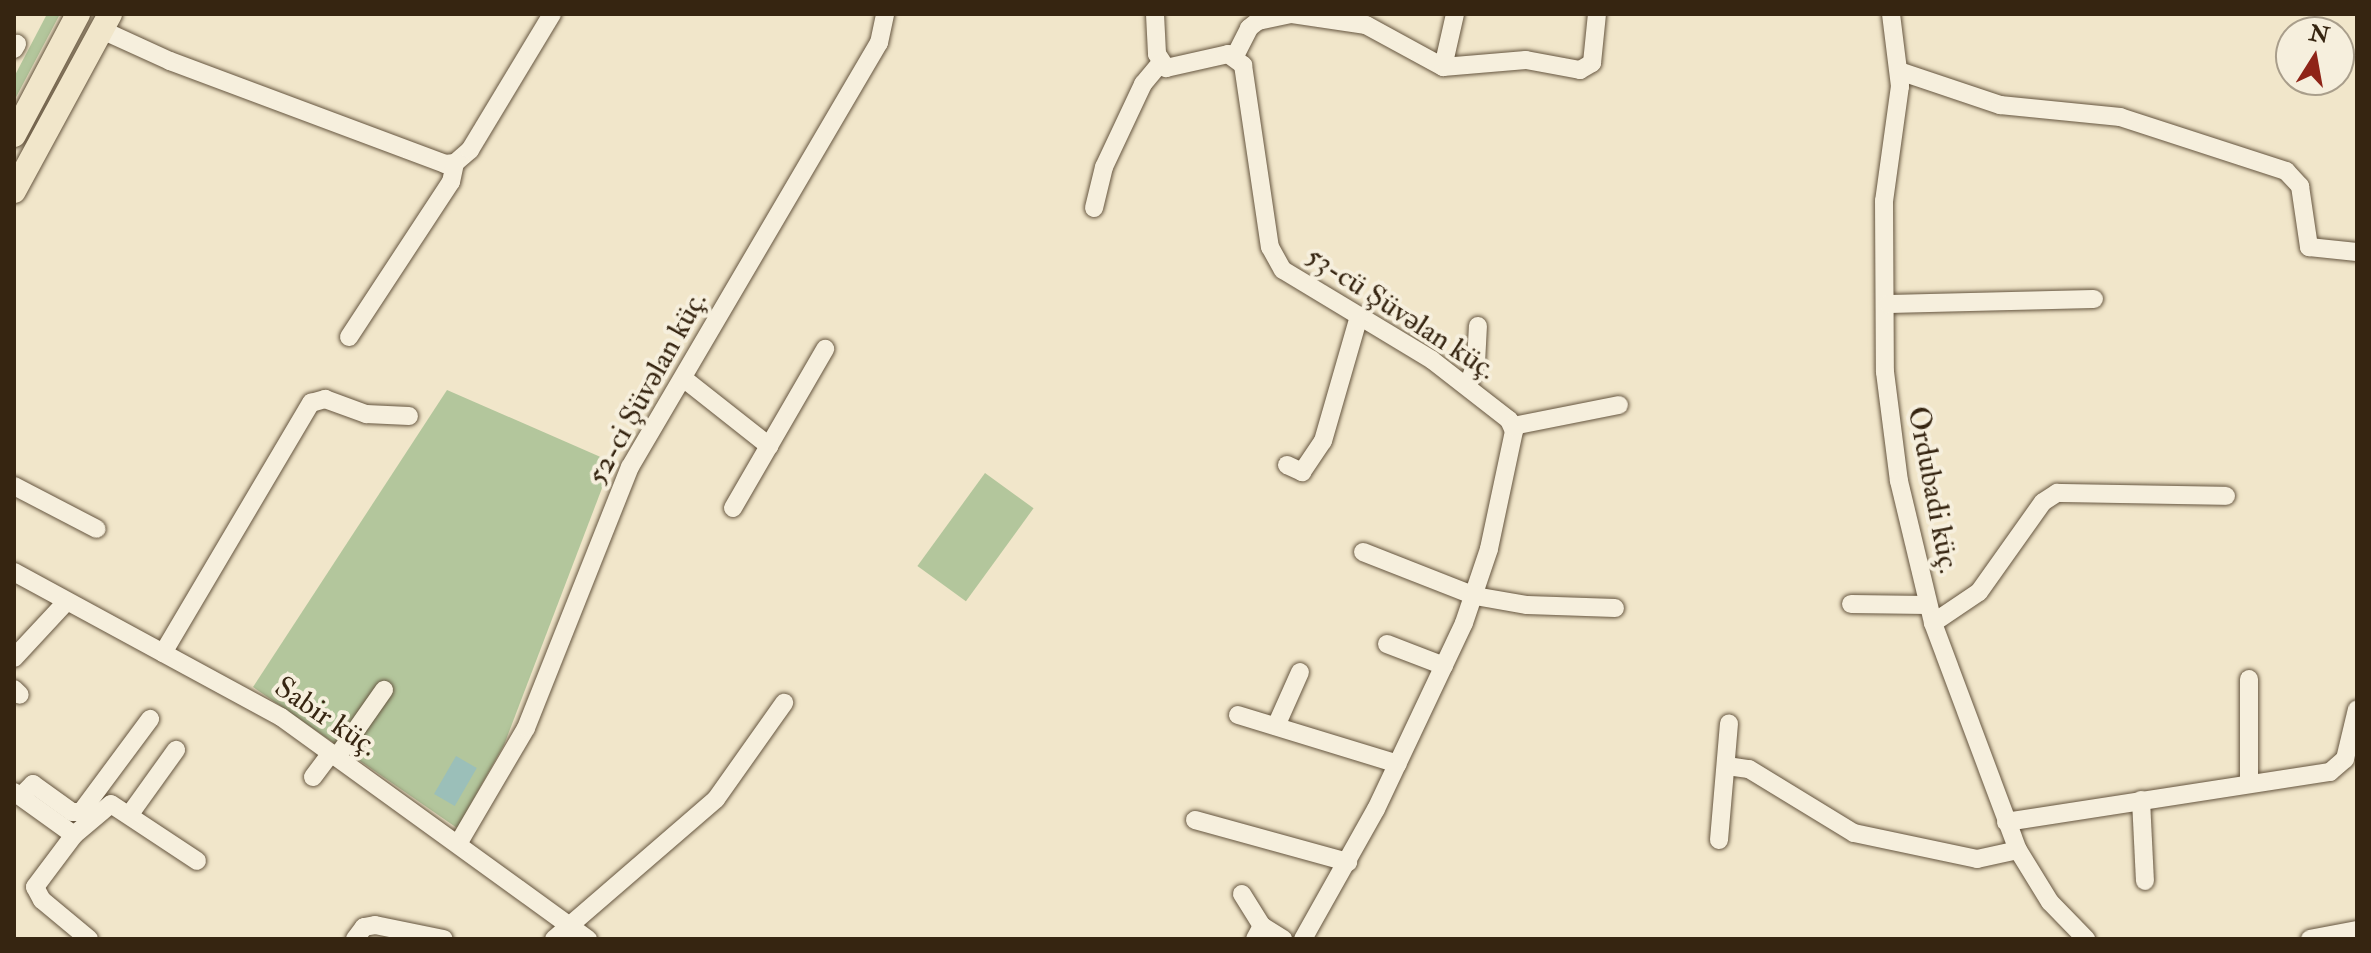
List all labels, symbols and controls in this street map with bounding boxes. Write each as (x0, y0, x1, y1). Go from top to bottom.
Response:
north arrow (2275, 16, 2355, 96)
text: N (2307, 19, 2332, 50)
street label: 53-cü Şüvəlan küç. (1299, 238, 1503, 388)
street label: 52-ci Şüvəlan küç. (579, 285, 715, 491)
street label: Ordubadi küç. (1899, 403, 1967, 577)
street label: Sabir küç. (268, 669, 384, 765)

